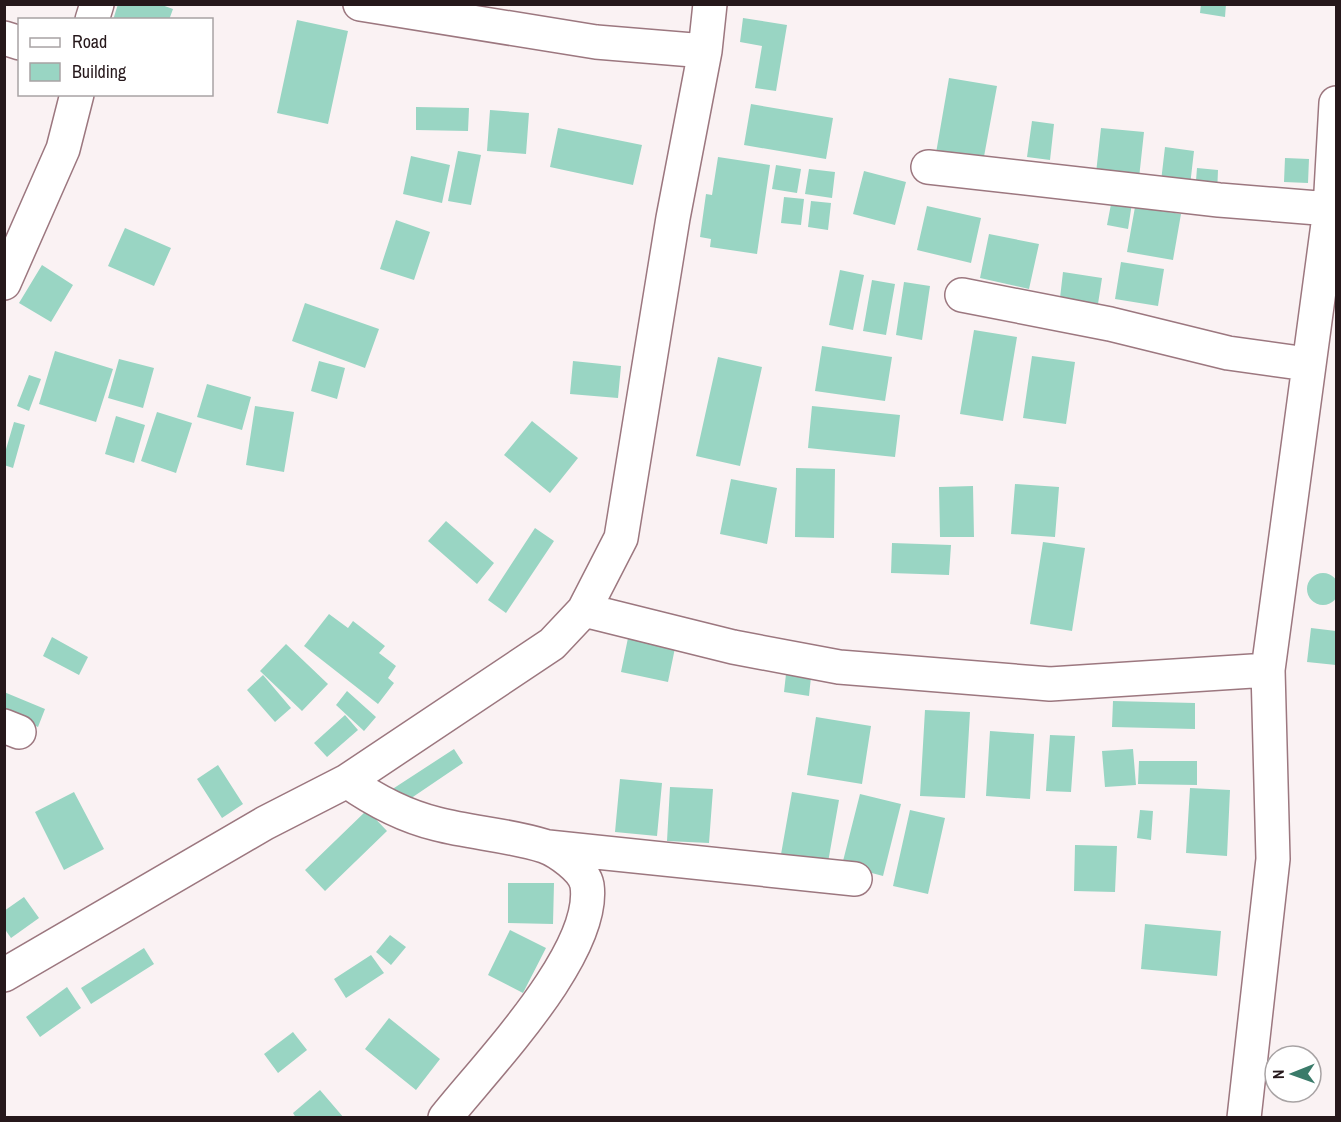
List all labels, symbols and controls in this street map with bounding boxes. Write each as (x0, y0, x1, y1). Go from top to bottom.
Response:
legend (18, 18, 213, 96)
text: Road (72, 29, 107, 54)
text: Building (72, 59, 127, 84)
north arrow (1263, 1044, 1323, 1104)
text: N (1267, 1069, 1289, 1079)

